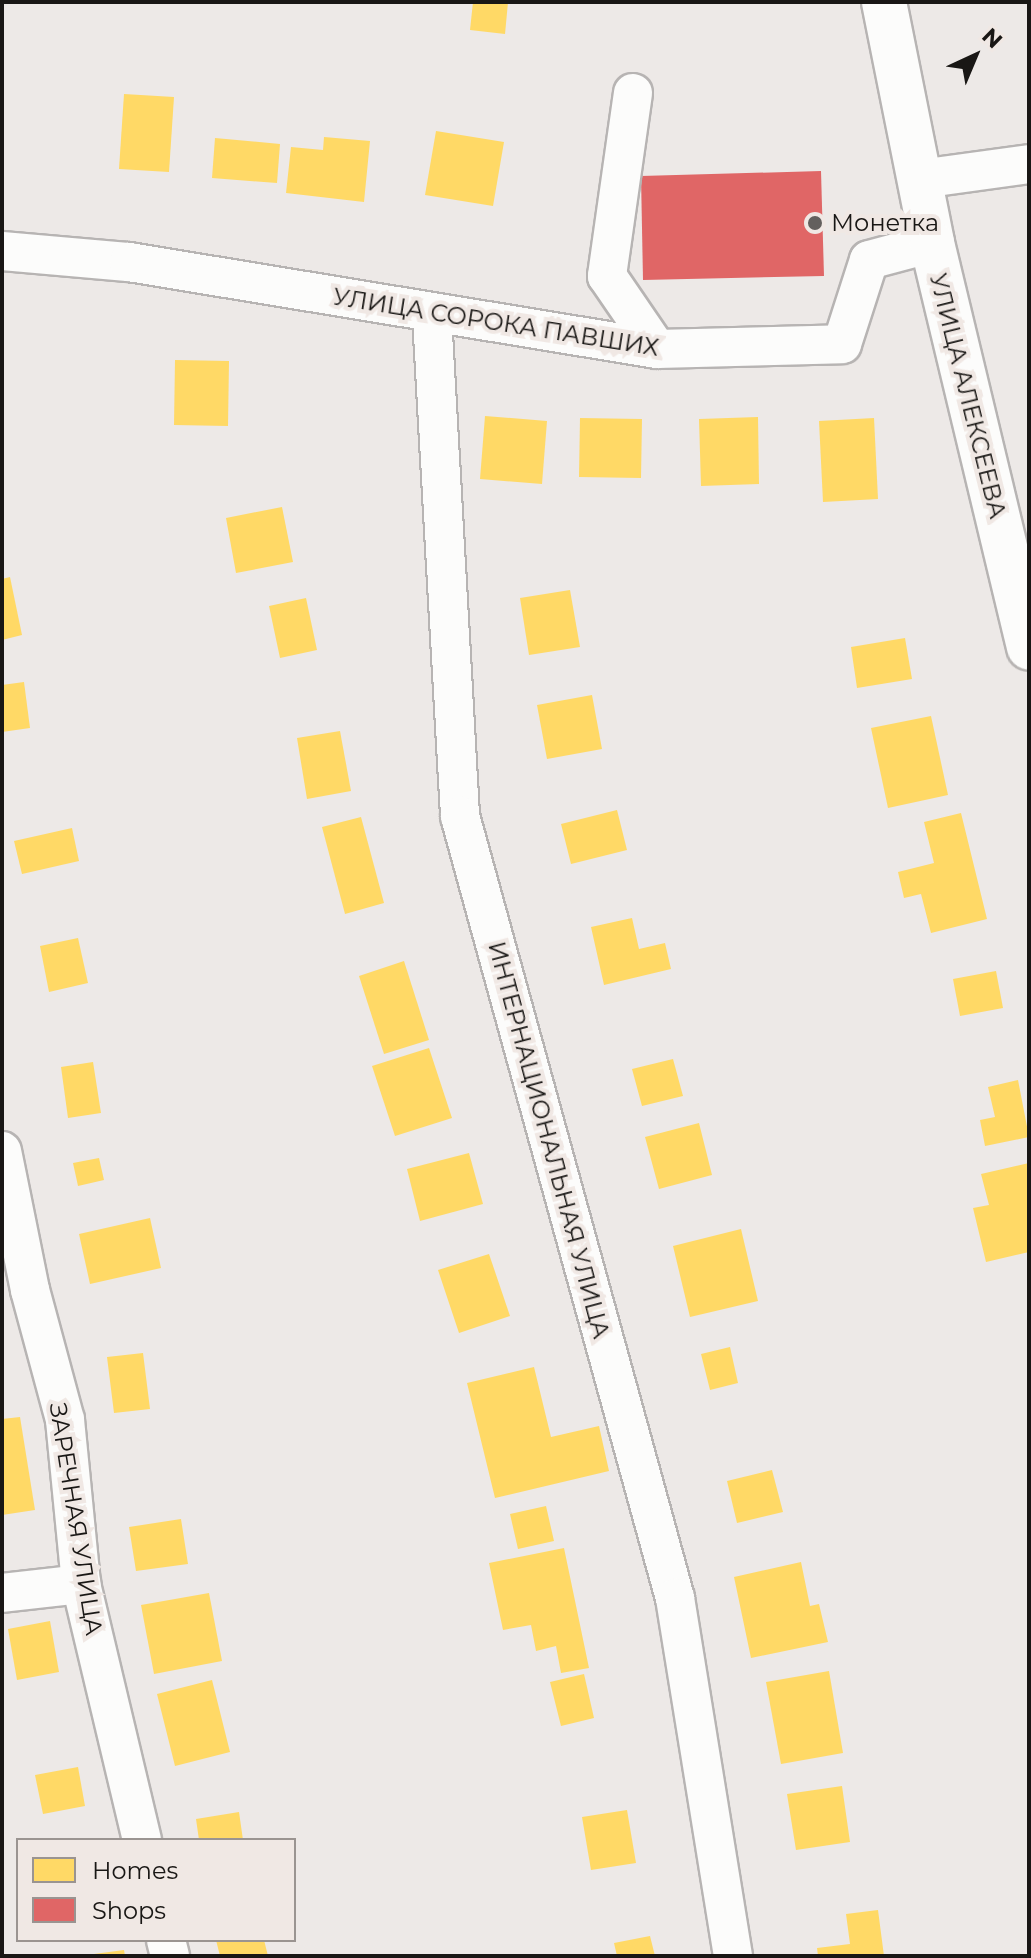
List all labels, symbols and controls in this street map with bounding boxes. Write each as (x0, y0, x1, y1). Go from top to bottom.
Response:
north arrow (935, 16, 1015, 96)
text: N (976, 22, 1008, 54)
place label: Монетка (831, 209, 939, 237)
marker: Монетка (806, 214, 824, 232)
street label: УЛИЦА АЛЕКСЕЕВА (924, 270, 1012, 522)
street label: УЛИЦА СОРОКА ПАВШИХ (331, 282, 661, 362)
street label: ИНТЕРНАЦИОНАЛЬНАЯ УЛИЦА (482, 938, 616, 1342)
street label: ЗАРЕЧНАЯ УЛИЦА (43, 1401, 109, 1637)
legend (16, 1838, 296, 1942)
text: Homes (92, 1856, 178, 1885)
text: Shops (92, 1896, 166, 1925)

